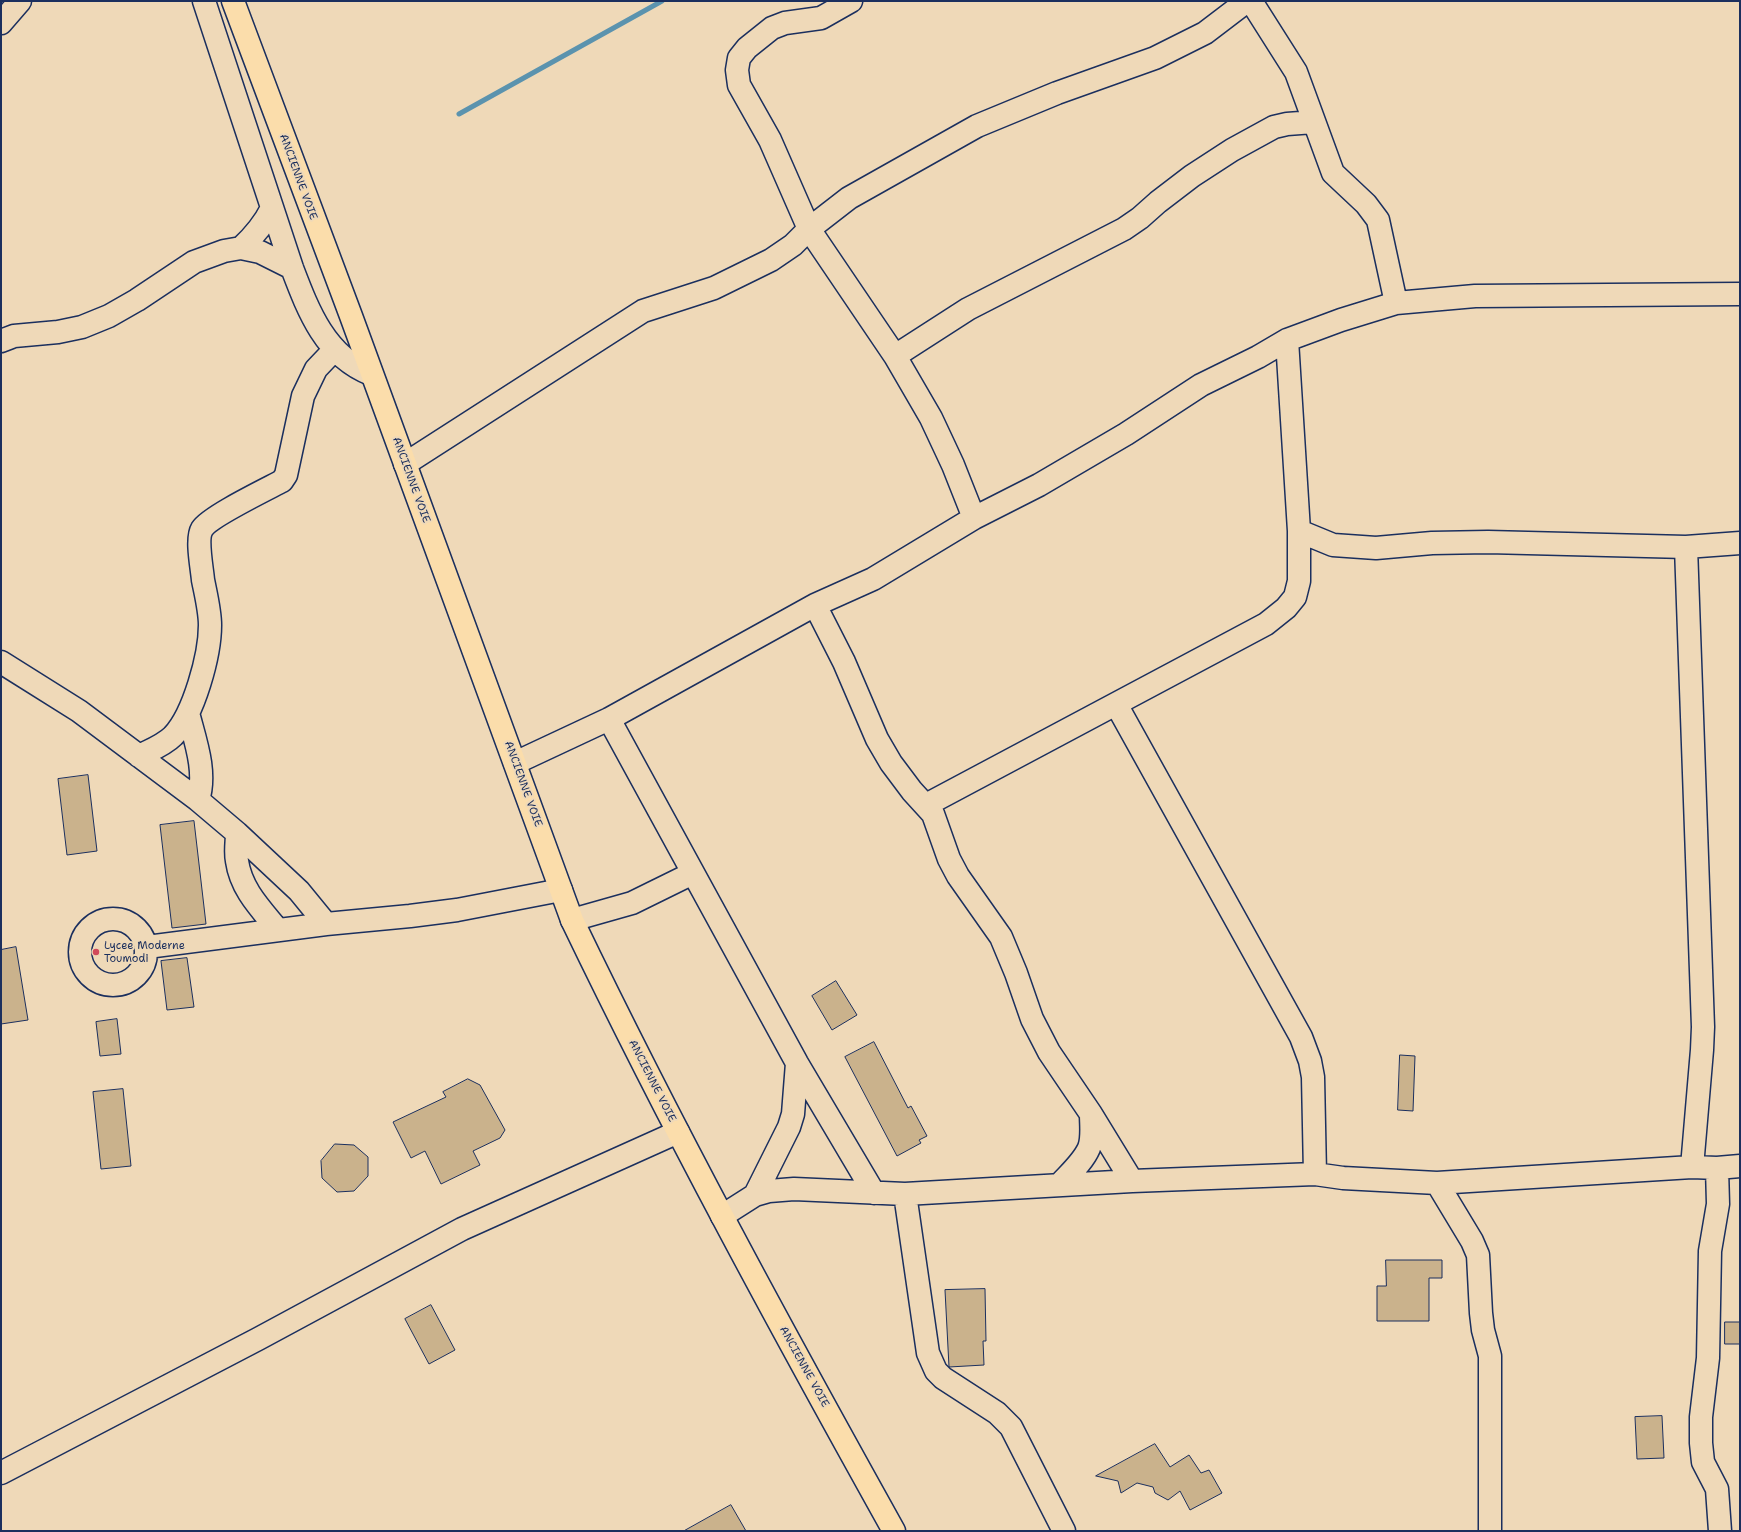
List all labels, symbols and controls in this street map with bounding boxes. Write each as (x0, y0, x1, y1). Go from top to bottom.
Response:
street label: ANCIENNE VOIE (276, 132, 320, 222)
street label: ANCIENNE VOIE (389, 435, 433, 525)
street label: ANCIENNE VOIE (501, 739, 545, 829)
place label: Lycee Moderne Toumodi (104, 939, 185, 965)
marker: Lycee Moderne Toumodi (91, 947, 101, 957)
street label: ANCIENNE VOIE (626, 1038, 678, 1124)
street label: ANCIENNE VOIE (776, 1324, 832, 1410)

